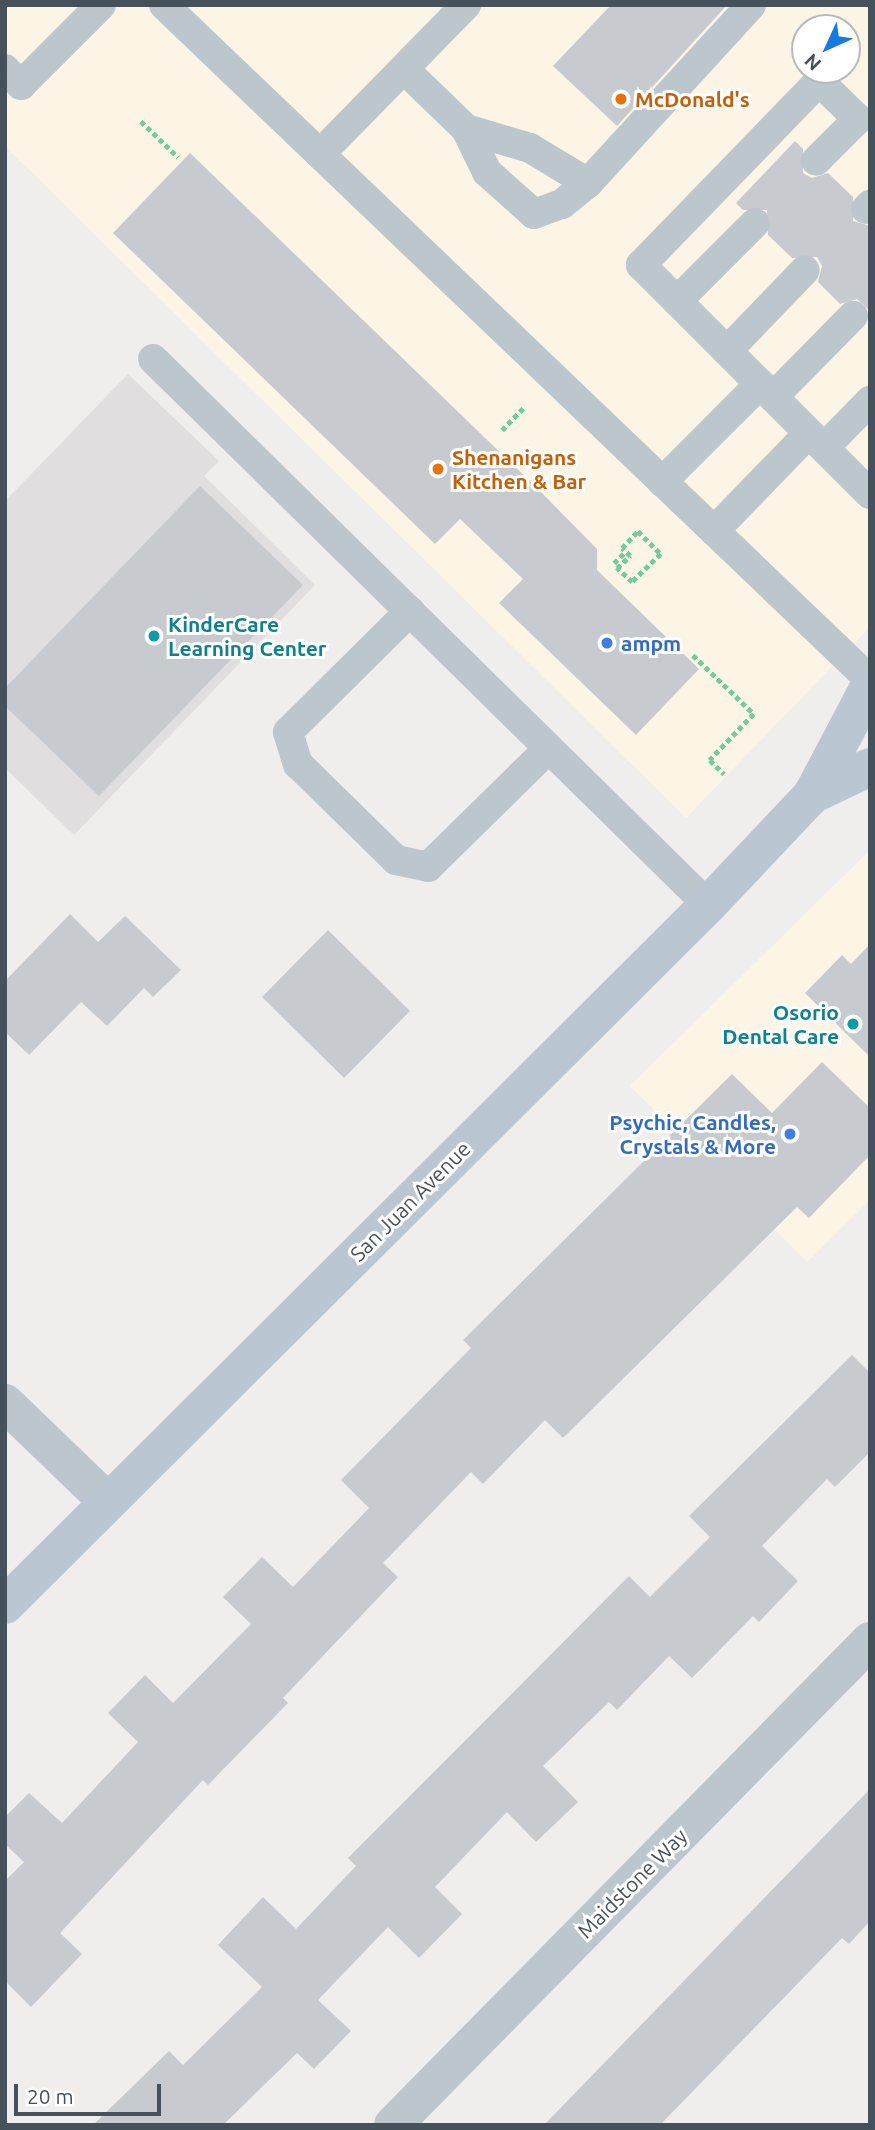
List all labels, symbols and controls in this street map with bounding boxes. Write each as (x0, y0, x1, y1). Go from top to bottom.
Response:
north arrow (791, 14, 861, 84)
text: N (800, 50, 825, 75)
place label: McDonald's (635, 86, 750, 112)
marker: McDonald's (613, 91, 629, 107)
place label: Shenanigans Kitchen & Bar (452, 444, 586, 494)
marker: Shenanigans Kitchen & Bar (430, 461, 446, 477)
place label: KinderCare Learning Center (168, 611, 326, 661)
marker: KinderCare Learning Center (146, 628, 162, 644)
place label: ampm (621, 630, 681, 656)
marker: ampm (599, 635, 615, 651)
place label: Osorio Dental Care (722, 999, 839, 1049)
marker: Osorio Dental Care (845, 1016, 861, 1032)
place label: Psychic, Candles, Crystals & More (609, 1109, 776, 1159)
marker: Psychic, Candles, Crystals & More (782, 1126, 798, 1142)
street label: San Juan Avenue (345, 1136, 475, 1266)
street label: Maidstone Way (572, 1823, 692, 1943)
scale bar (18, 2070, 164, 2114)
text: 20 m (27, 2084, 74, 2108)

